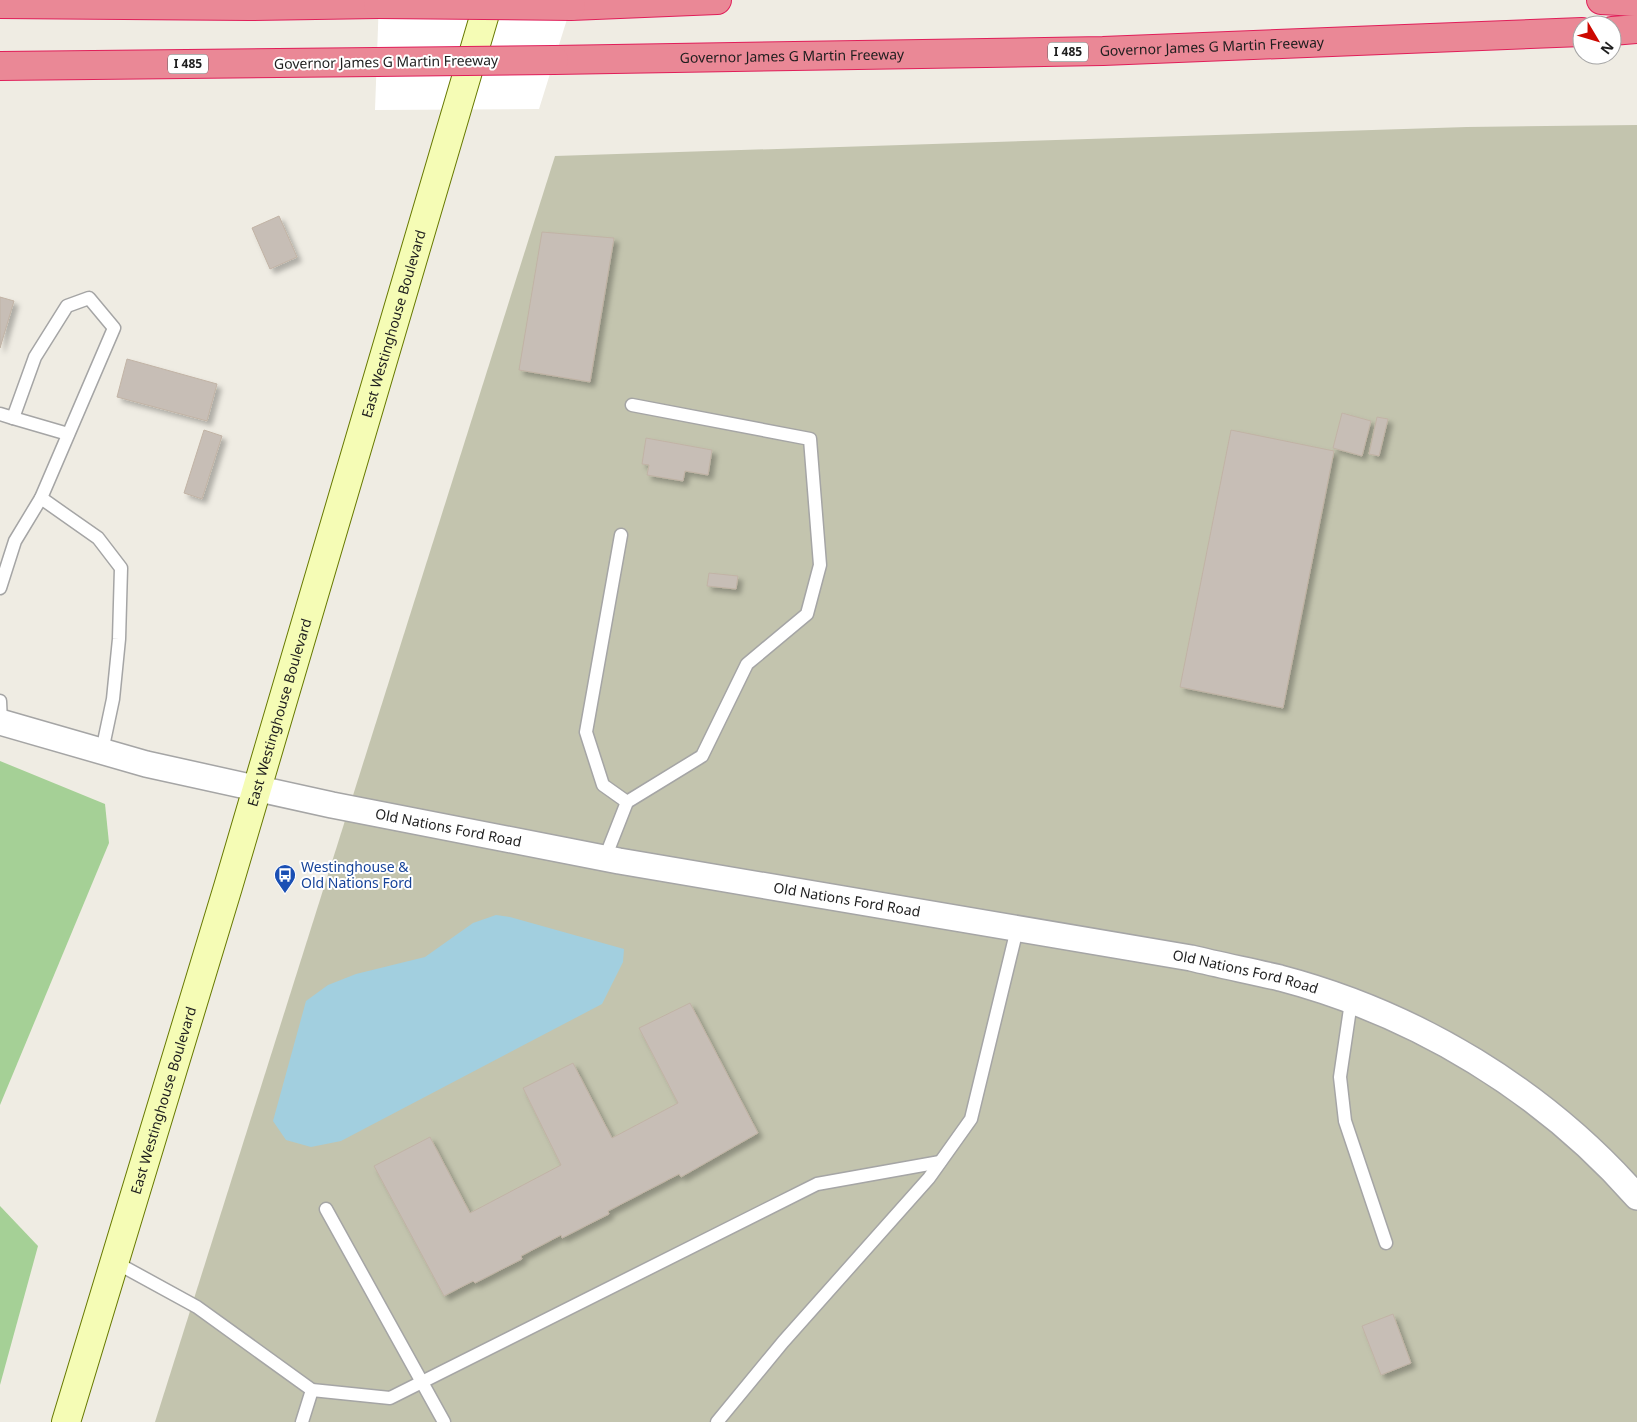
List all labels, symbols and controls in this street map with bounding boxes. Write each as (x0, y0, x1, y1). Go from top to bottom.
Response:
north arrow (1572, 15, 1622, 65)
street label: Governor James G Martin Freeway (1099, 32, 1325, 60)
text: N (1597, 38, 1619, 59)
road number: I 485 (1048, 42, 1088, 62)
street label: Governor James G Martin Freeway (680, 44, 905, 67)
street label: Governor James G Martin Freeway (274, 50, 499, 73)
road number: I 485 (168, 54, 208, 74)
street label: East Westinghouse Boulevard (357, 227, 430, 420)
street label: East Westinghouse Boulevard (242, 616, 316, 809)
street label: Old Nations Ford Road (374, 804, 523, 851)
place label: Westinghouse & Old Nations Ford (301, 857, 412, 892)
bus stop icon: Westinghouse & Old Nations Ford (273, 863, 297, 894)
street label: Old Nations Ford Road (772, 877, 922, 921)
street label: Old Nations Ford Road (1171, 945, 1321, 998)
street label: East Westinghouse Boulevard (126, 1004, 200, 1196)

